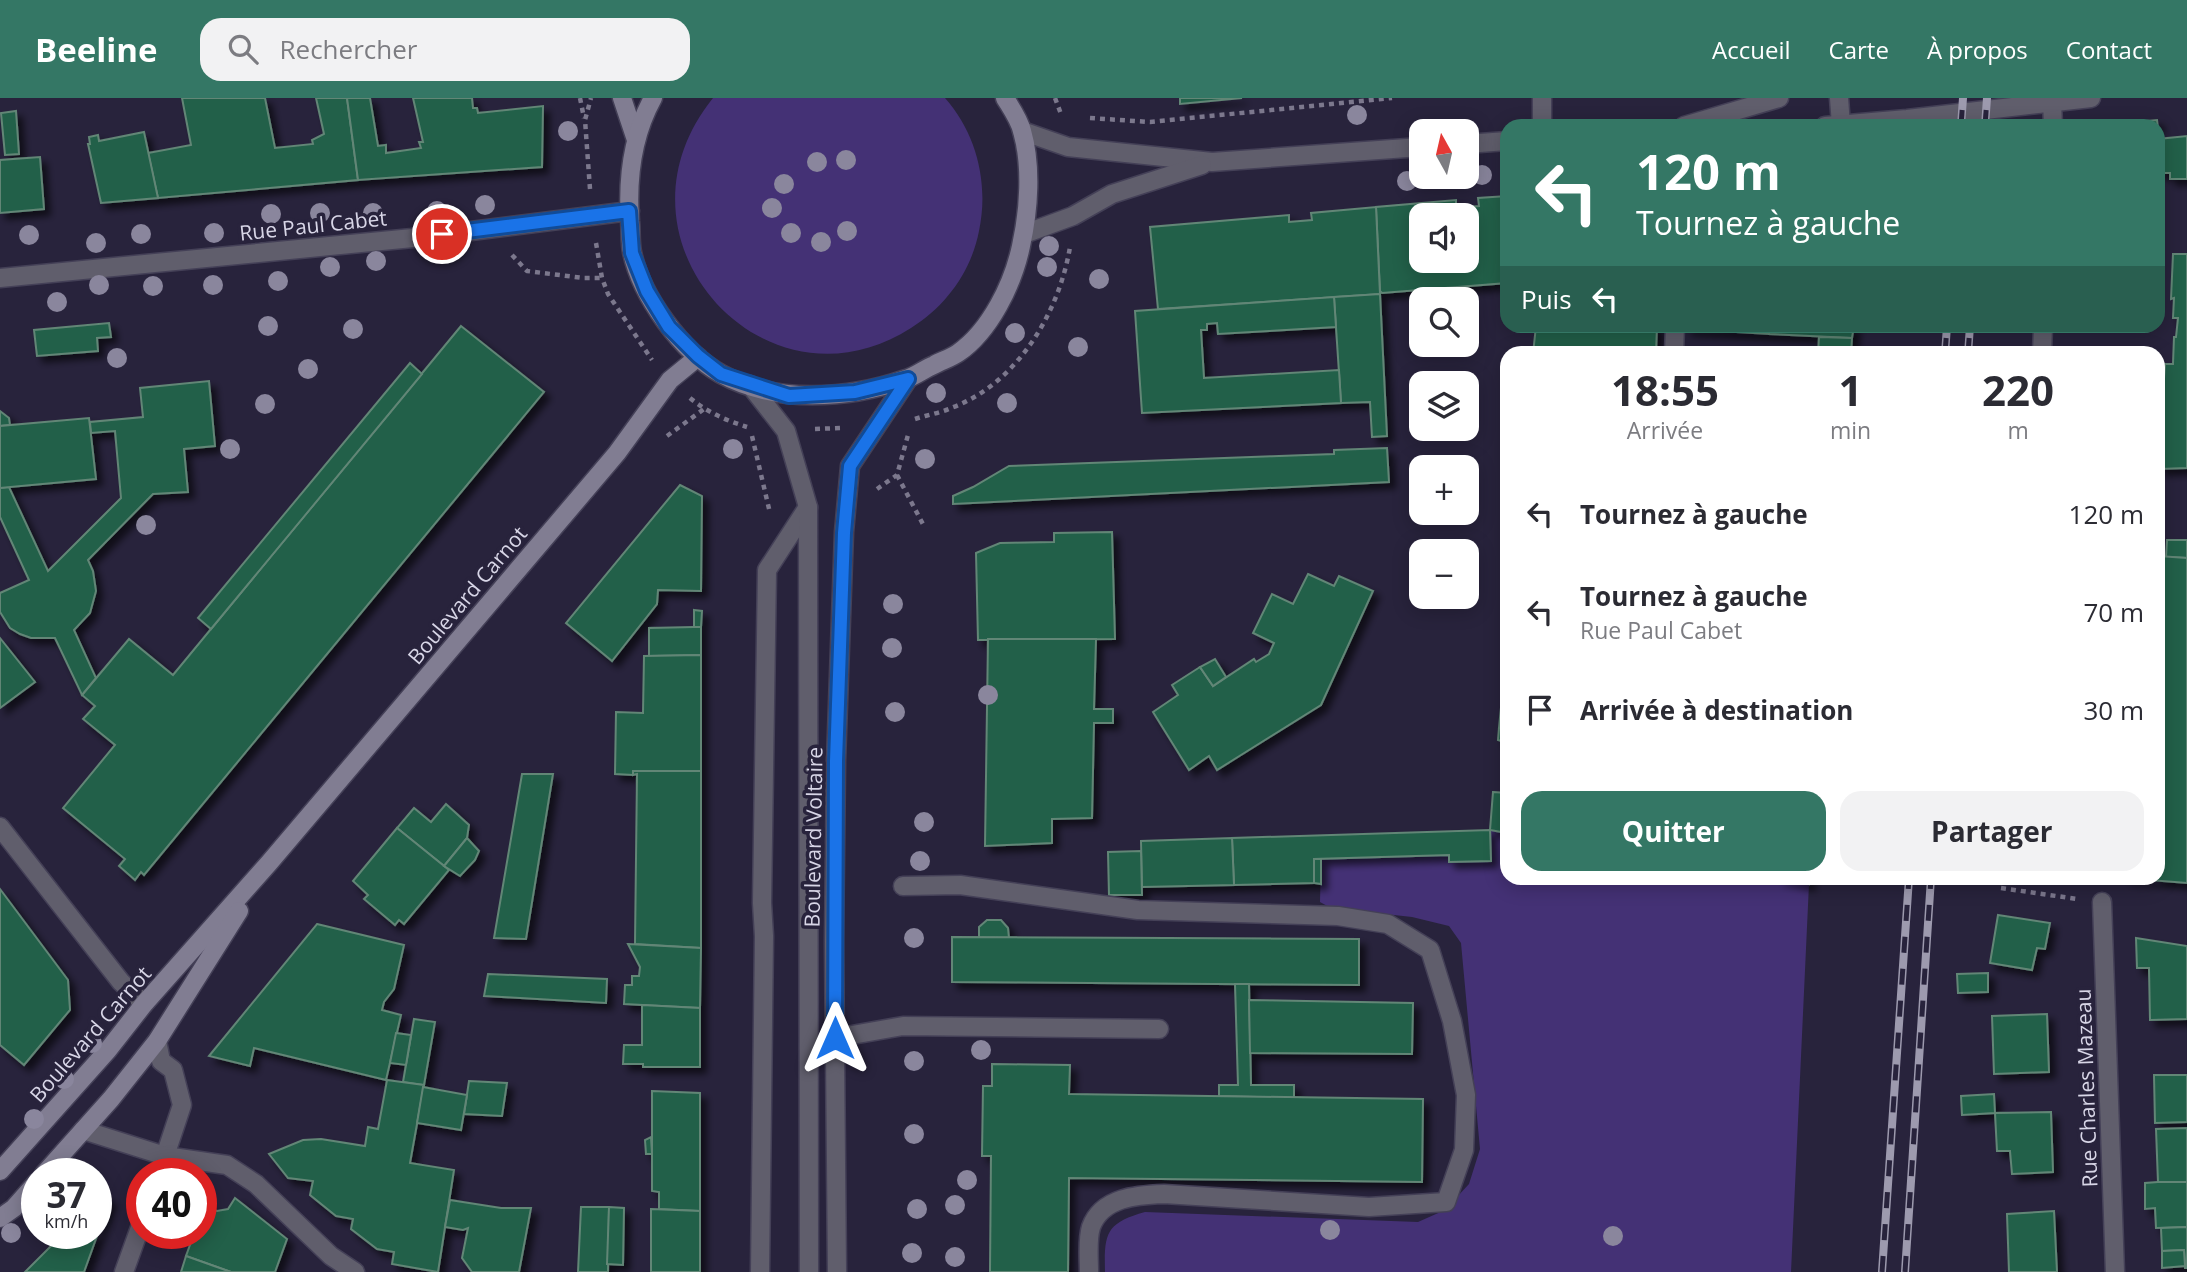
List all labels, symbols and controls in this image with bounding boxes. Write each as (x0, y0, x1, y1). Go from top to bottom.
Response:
search box (200, 18, 690, 81)
text: Beeline (35, 27, 158, 72)
icon: search (224, 30, 262, 68)
text: Rechercher (280, 31, 417, 67)
text: Accueil (1712, 33, 1791, 66)
text: Carte (1829, 33, 1889, 66)
text: À propos (1927, 33, 2028, 66)
text: Contact (2066, 33, 2152, 66)
north arrow (1409, 119, 1479, 189)
map controls (1409, 119, 1479, 609)
text: 120 m (1636, 138, 1781, 204)
icon: left (1521, 147, 1612, 238)
text: Tournez à gauche (1636, 201, 1900, 244)
street label: Rue Paul Cabet (238, 203, 388, 247)
button: sound (1409, 203, 1479, 273)
pin (412, 204, 472, 264)
icon: arrive (423, 215, 461, 253)
icon: left (1586, 280, 1624, 318)
text: Puis (1521, 281, 1572, 317)
button: search (1409, 287, 1479, 357)
text: 18:55 (1611, 361, 1719, 418)
text: 1 (1838, 361, 1863, 418)
text: 220 (1982, 361, 2054, 418)
button: layers (1409, 371, 1479, 441)
text: Arrivée (1627, 414, 1703, 446)
text: min (1830, 414, 1871, 446)
text: m (2007, 414, 2029, 446)
button: + (1409, 455, 1479, 525)
icon: left (1521, 495, 1559, 533)
text: Tournez à gauche (1580, 496, 1808, 532)
text: 120 m (2069, 496, 2144, 532)
street label: Boulevard Carnot (401, 520, 533, 670)
button: − (1409, 539, 1479, 609)
text: Tournez à gauche (1580, 578, 1808, 614)
icon: left (1521, 593, 1559, 631)
text: 70 m (2083, 594, 2144, 630)
text: Rue Paul Cabet (1580, 614, 1742, 646)
icon: arrive (1521, 691, 1559, 729)
text: Arrivée à destination (1580, 692, 1853, 728)
text: 30 m (2083, 692, 2144, 728)
street label: Boulevard Voltaire (797, 747, 829, 927)
button: Quitter (1521, 791, 1826, 871)
button: Partager (1840, 791, 2144, 871)
street label: Boulevard Carnot (23, 960, 157, 1108)
street label: Rue Charles Mazeau (2069, 988, 2103, 1188)
position arrow (798, 1001, 872, 1075)
speed limit sign: 40 (126, 1158, 217, 1249)
text: 37 (46, 1171, 87, 1218)
text: km/h (45, 1209, 88, 1233)

